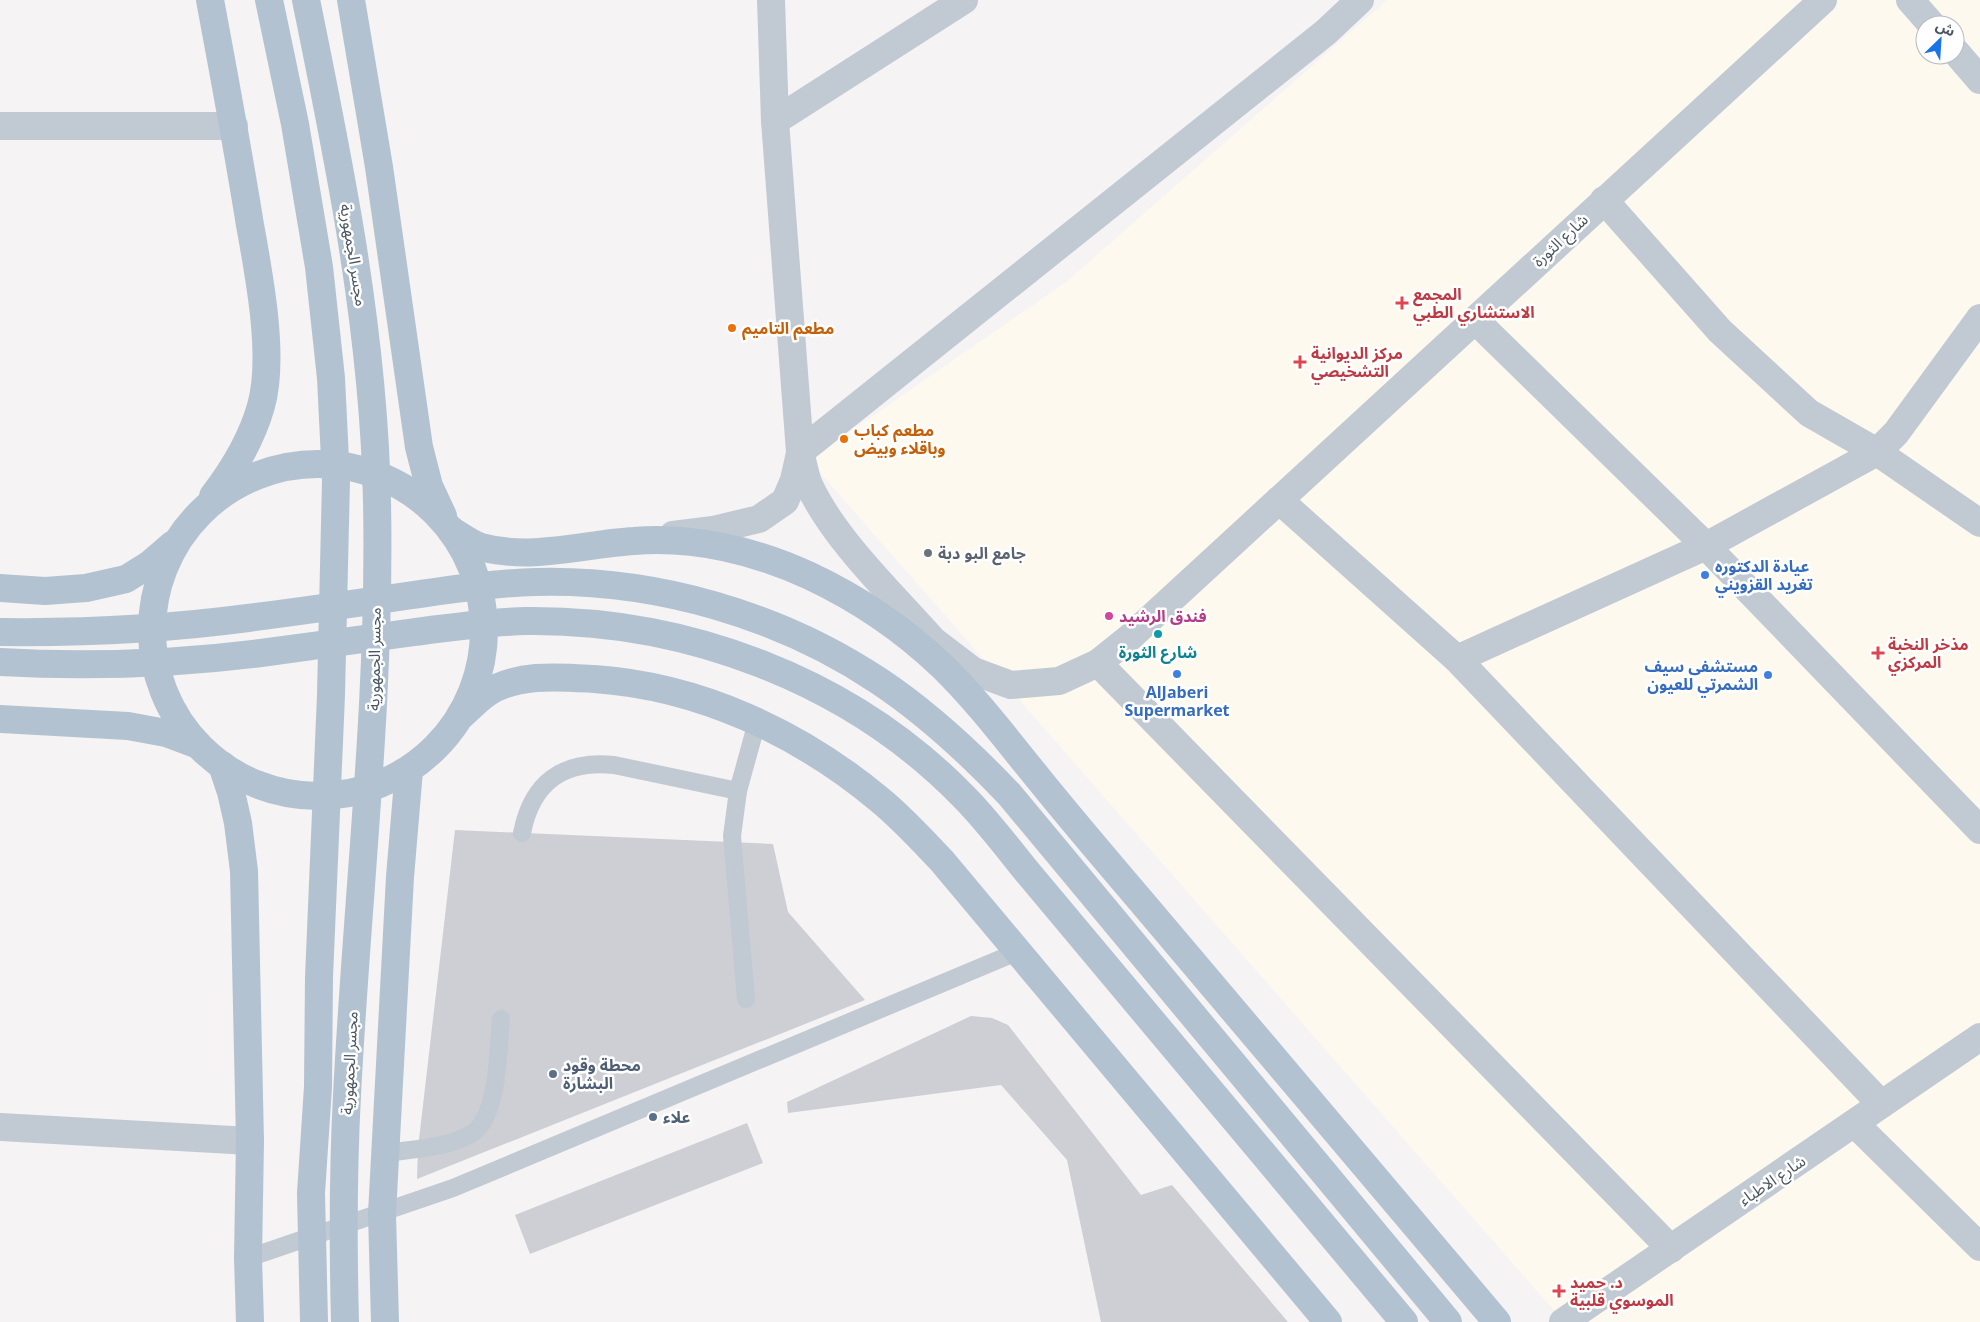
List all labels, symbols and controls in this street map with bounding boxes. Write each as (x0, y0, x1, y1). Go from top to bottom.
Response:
north arrow (1915, 15, 1965, 65)
text: ش (1933, 15, 1958, 40)
street label: مجسر الجمهورية (335, 202, 373, 308)
street label: شارع الثورة (1527, 209, 1594, 273)
place label: المجمع الاستشاري الطبي (1413, 283, 1535, 326)
marker: المجمع الاستشاري الطبي (1395, 296, 1409, 310)
place label: مطعم التاميم (742, 317, 834, 341)
marker: مطعم التاميم (726, 322, 738, 334)
place label: مركز الديوانية التشخيصي (1311, 342, 1403, 385)
marker: مركز الديوانية التشخيصي (1293, 355, 1307, 369)
place label: مطعم كباب وباقلاء وبيض (854, 419, 945, 459)
marker: مطعم كباب وباقلاء وبيض (838, 433, 850, 445)
place label: جامع البو دبة (938, 542, 1026, 566)
marker: جامع البو دبة (922, 547, 934, 559)
place label: عيادة الدكتوره تغريد القزويني (1715, 555, 1813, 598)
marker: عيادة الدكتوره تغريد القزويني (1699, 569, 1711, 581)
place label: فندق الرشيد (1119, 605, 1207, 627)
street label: مجسر الجمهورية (362, 607, 386, 711)
marker: فندق الرشيد (1103, 610, 1115, 622)
marker: شارع الثورة (1152, 628, 1164, 640)
place label: مذخر النخبة المركزي (1888, 633, 1969, 676)
place label: شارع الثورة (1119, 641, 1197, 664)
marker: مذخر النخبة المركزي (1872, 647, 1884, 659)
place label: مستشفى سيف الشمرتي للعيون (1645, 655, 1758, 698)
marker: AlJaberi Supermarket (1171, 668, 1183, 680)
marker: مستشفى سيف الشمرتي للعيون (1762, 669, 1774, 681)
place label: AlJaberi Supermarket (1124, 681, 1230, 721)
street label: مجسر الجمهورية (335, 1011, 363, 1115)
place label: محطة وقود البشارة (563, 1054, 641, 1094)
marker: محطة وقود البشارة (547, 1068, 559, 1080)
place label: علاء (663, 1106, 690, 1128)
marker: علاء (647, 1111, 659, 1123)
street label: شارع الاطباء (1734, 1150, 1811, 1212)
place label: د. حميد الموسوي قلبية (1570, 1271, 1674, 1314)
marker: د. حميد الموسوي قلبية (1552, 1284, 1566, 1298)

